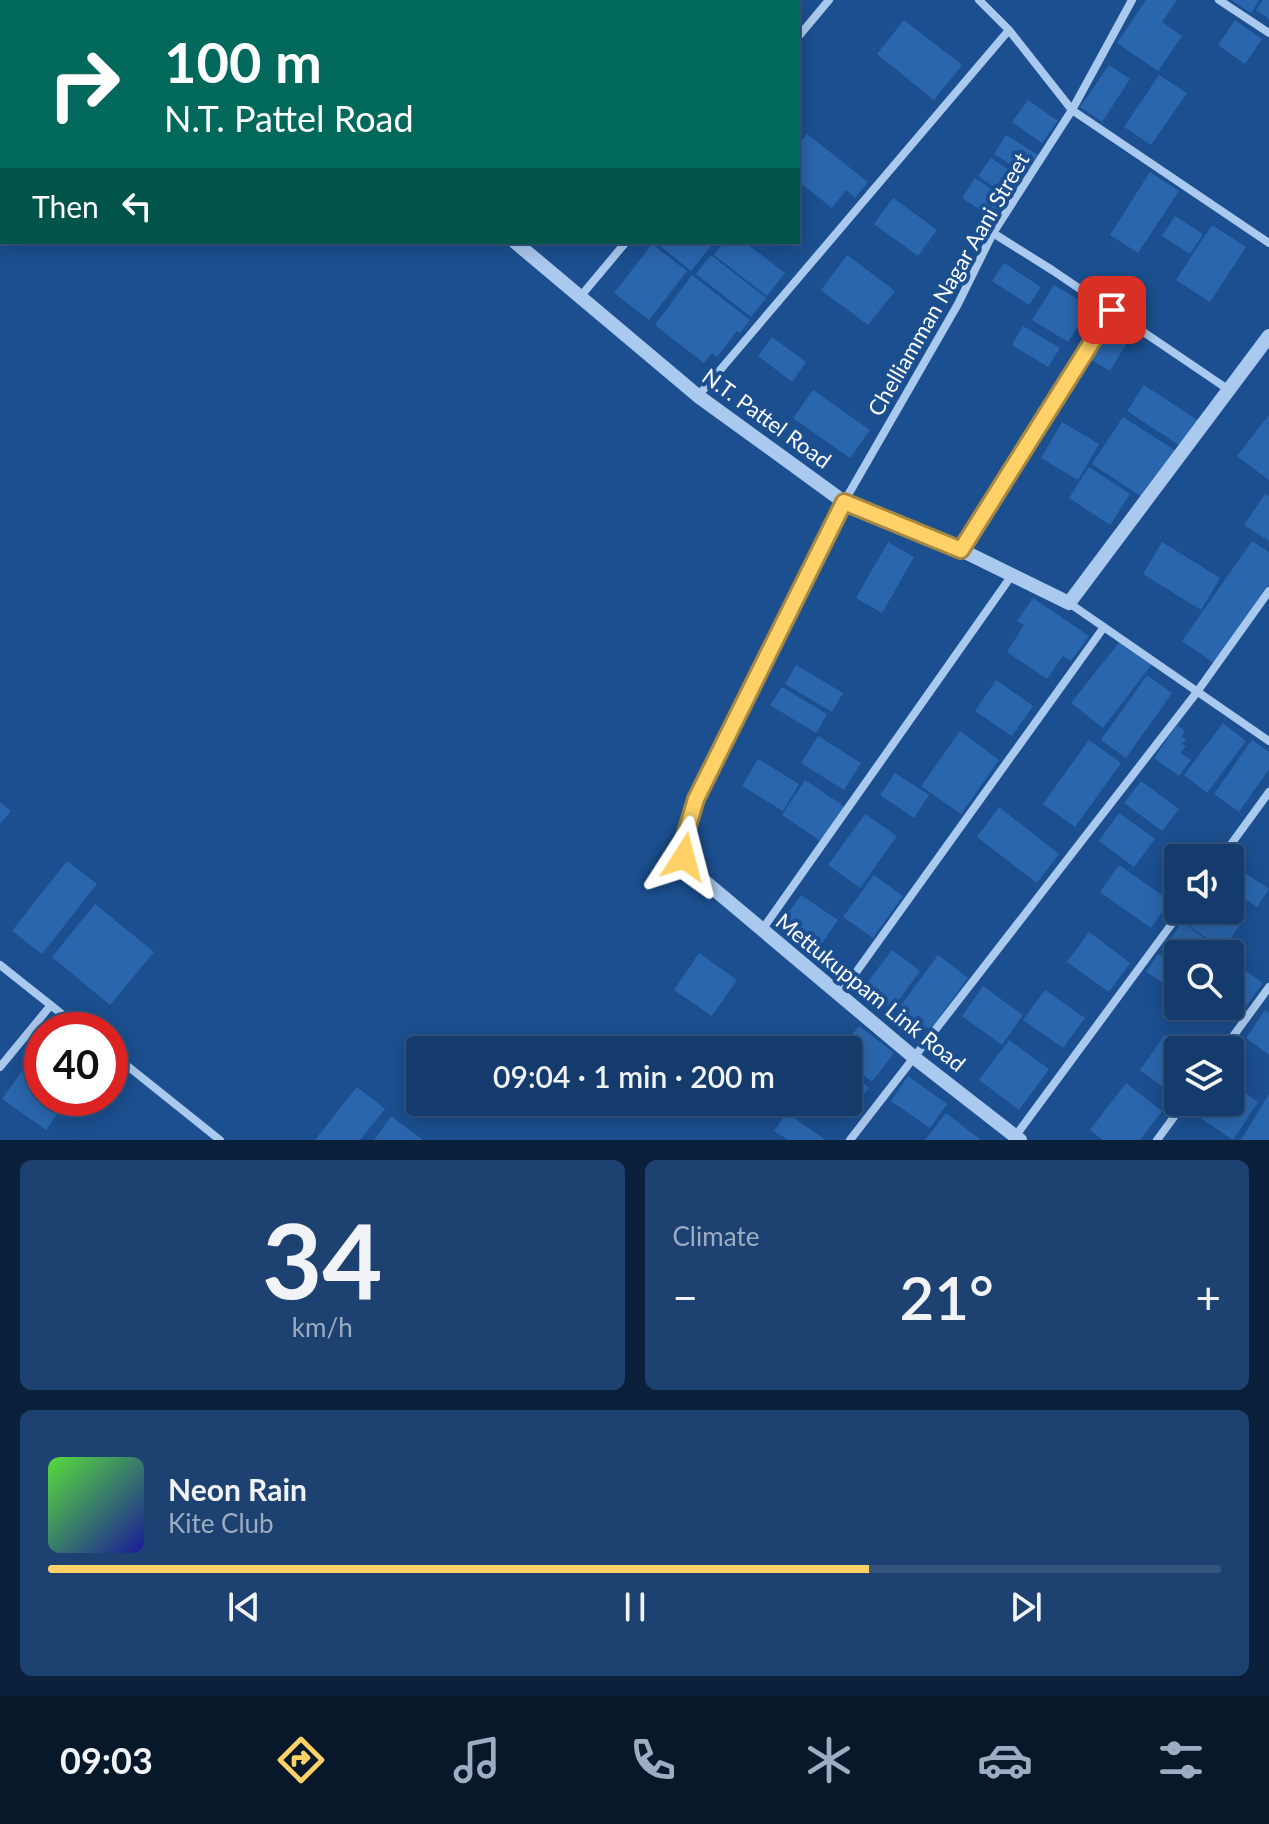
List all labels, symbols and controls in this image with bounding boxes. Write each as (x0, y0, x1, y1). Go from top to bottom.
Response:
text: 100 m (164, 28, 322, 95)
icon: right (32, 32, 136, 136)
text: N.T. Pattel Road (164, 96, 414, 140)
street label: Chelliamman Nagar Aani Street (861, 148, 1035, 420)
icon: left (115, 184, 159, 228)
text: Then (32, 188, 99, 224)
pin (1078, 276, 1146, 344)
icon: arrive (1090, 288, 1134, 332)
street label: N.T. Pattel Road (697, 362, 837, 474)
position arrow (642, 815, 726, 899)
map controls (1164, 844, 1244, 1116)
button: sound (1164, 844, 1244, 924)
street label: Mettukuppam Link Road (771, 907, 971, 1077)
button: search (1164, 940, 1244, 1020)
speed limit sign: 40 (24, 1012, 128, 1116)
button: layers (1164, 1036, 1244, 1116)
text: 09:04 · 1 min · 200 m (493, 1058, 775, 1094)
text: 34 (262, 1196, 383, 1321)
text: Climate (673, 1220, 759, 1252)
text: 21° (900, 1261, 994, 1333)
text: − (673, 1271, 698, 1323)
text: + (1195, 1271, 1221, 1323)
text: km/h (292, 1311, 353, 1343)
text: Neon Rain (168, 1471, 307, 1507)
text: Kite Club (168, 1507, 274, 1539)
icon: previous (222, 1585, 266, 1629)
icon: pause (613, 1585, 657, 1629)
icon: next (1004, 1585, 1048, 1629)
icon: directions (273, 1732, 329, 1788)
icon: music (449, 1732, 505, 1788)
icon: phone (625, 1732, 681, 1788)
icon: climate (801, 1732, 857, 1788)
icon: car (977, 1732, 1033, 1788)
icon: filters (1153, 1732, 1209, 1788)
text: 09:03 (60, 1738, 153, 1782)

